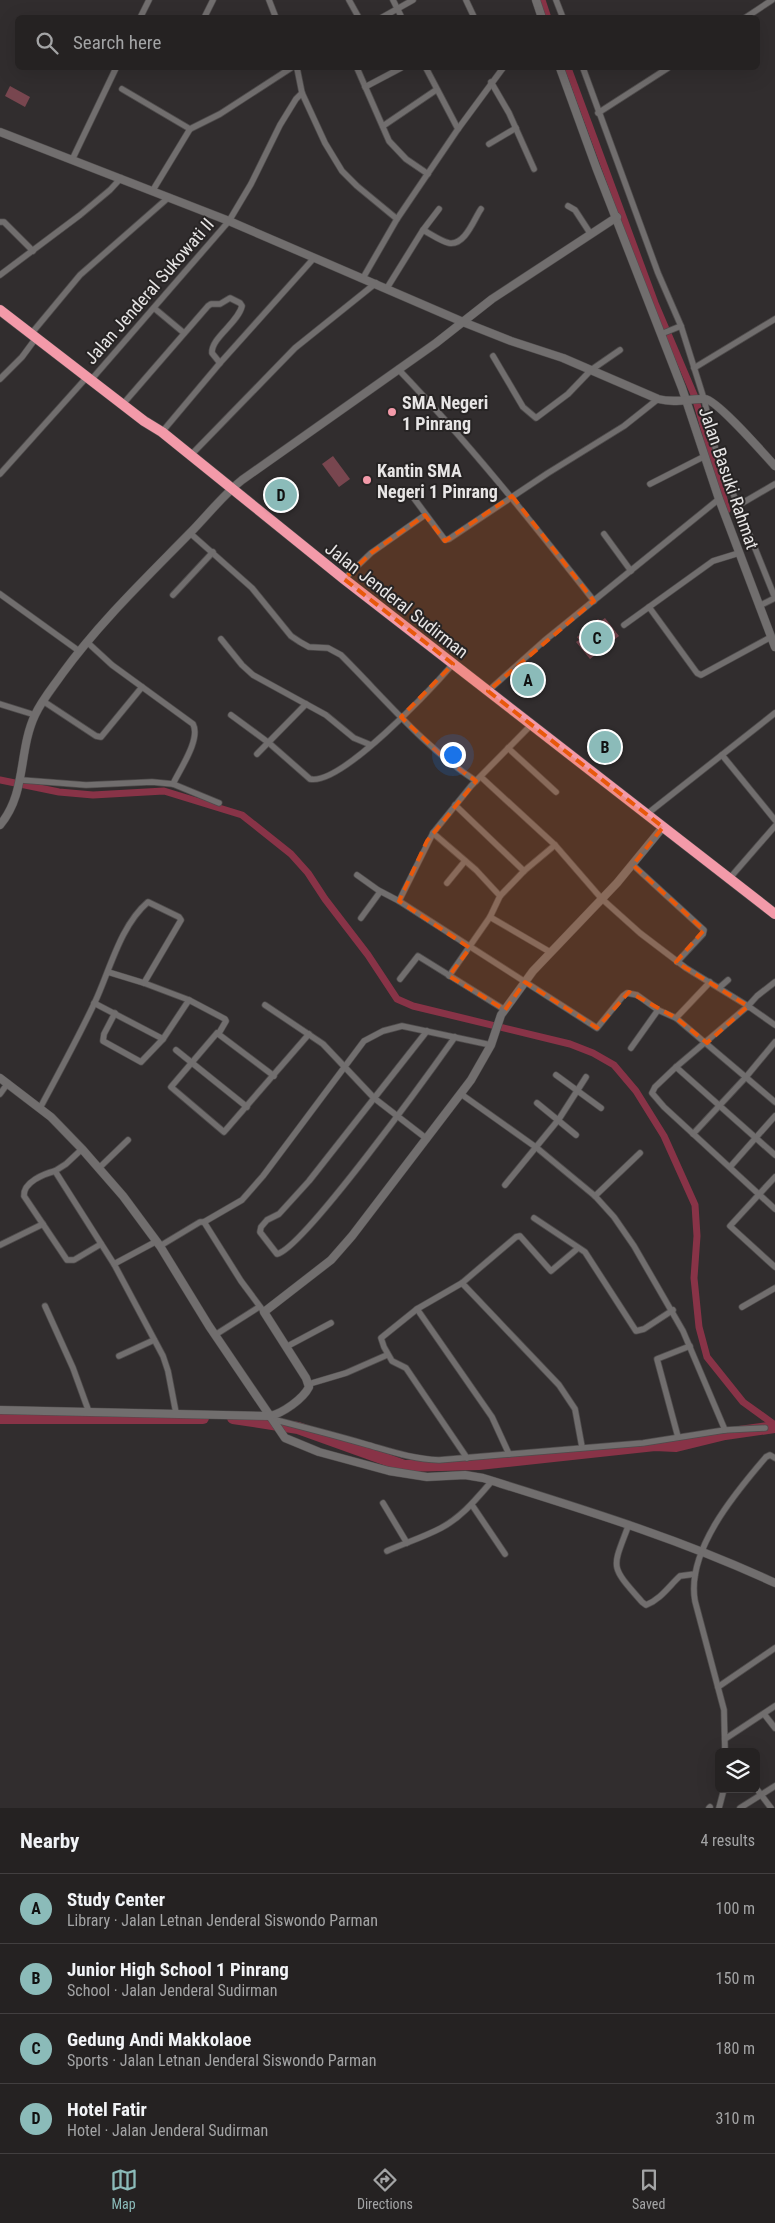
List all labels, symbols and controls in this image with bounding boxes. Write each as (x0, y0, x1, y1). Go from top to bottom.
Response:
search box (15, 15, 760, 70)
icon: search (33, 29, 61, 57)
text: Search here (73, 31, 161, 54)
street label: Jalan Jenderal Sukowati II (80, 214, 218, 368)
place label: SMA Negeri 1 Pinrang (402, 392, 488, 434)
street label: Jalan Basuki Rahmat (695, 404, 763, 552)
marker: SMA Negeri 1 Pinrang (386, 406, 398, 418)
place label: Kantin SMA Negeri 1 Pinrang (377, 460, 498, 502)
marker: Kantin SMA Negeri 1 Pinrang (361, 474, 373, 486)
pin: D (265, 476, 297, 514)
street label: Jalan Jenderal Sudirman (321, 538, 473, 662)
pin: C (581, 619, 613, 657)
pin: A (512, 661, 544, 699)
pin: B (589, 728, 621, 766)
your location (440, 742, 466, 768)
map controls (715, 1748, 760, 1793)
button: layers (715, 1748, 760, 1793)
text: Nearby (20, 1829, 79, 1853)
text: 4 results (700, 1831, 755, 1850)
text: Study Center (67, 1888, 165, 1911)
text: A (31, 1899, 41, 1918)
text: 100 m (716, 1899, 755, 1918)
text: Library · Jalan Letnan Jenderal Siswondo Parman (67, 1911, 378, 1930)
text: Junior High School 1 Pinrang (67, 1958, 289, 1981)
text: B (32, 1969, 40, 1988)
text: 150 m (716, 1969, 755, 1988)
text: School · Jalan Jenderal Sudirman (67, 1981, 278, 2000)
text: Gedung Andi Makkolaoe (67, 2028, 251, 2051)
text: C (31, 2039, 41, 2058)
text: 180 m (716, 2039, 755, 2058)
text: Sports · Jalan Letnan Jenderal Siswondo Parman (67, 2051, 376, 2070)
text: Hotel Fatir (67, 2098, 147, 2121)
text: D (31, 2109, 41, 2128)
text: 310 m (716, 2109, 755, 2128)
text: Hotel · Jalan Jenderal Sudirman (67, 2121, 268, 2140)
tab: Map (110, 2166, 138, 2212)
tab: Directions (357, 2166, 413, 2212)
tab: Saved (632, 2166, 665, 2212)

